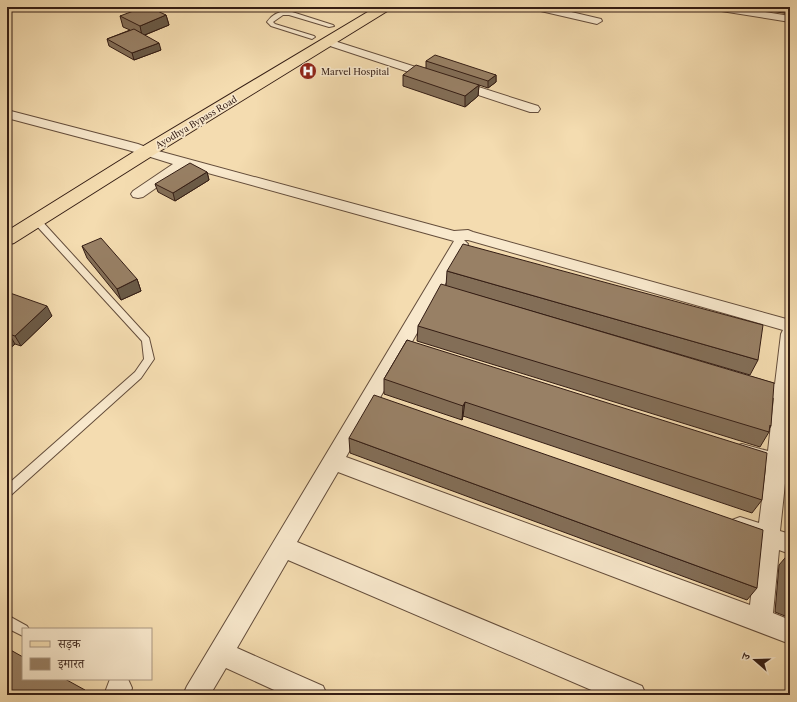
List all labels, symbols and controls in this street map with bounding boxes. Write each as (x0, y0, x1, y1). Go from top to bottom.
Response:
hospital icon: Marvel Hospital (298, 61, 318, 81)
place label: Marvel Hospital (321, 66, 389, 77)
street label: Ayodhya Bypass Road (152, 93, 239, 151)
legend (22, 628, 152, 680)
text: सड़क (57, 636, 82, 651)
north arrow (735, 640, 775, 680)
text: उ (738, 650, 754, 663)
text: इमारत (57, 656, 85, 671)

